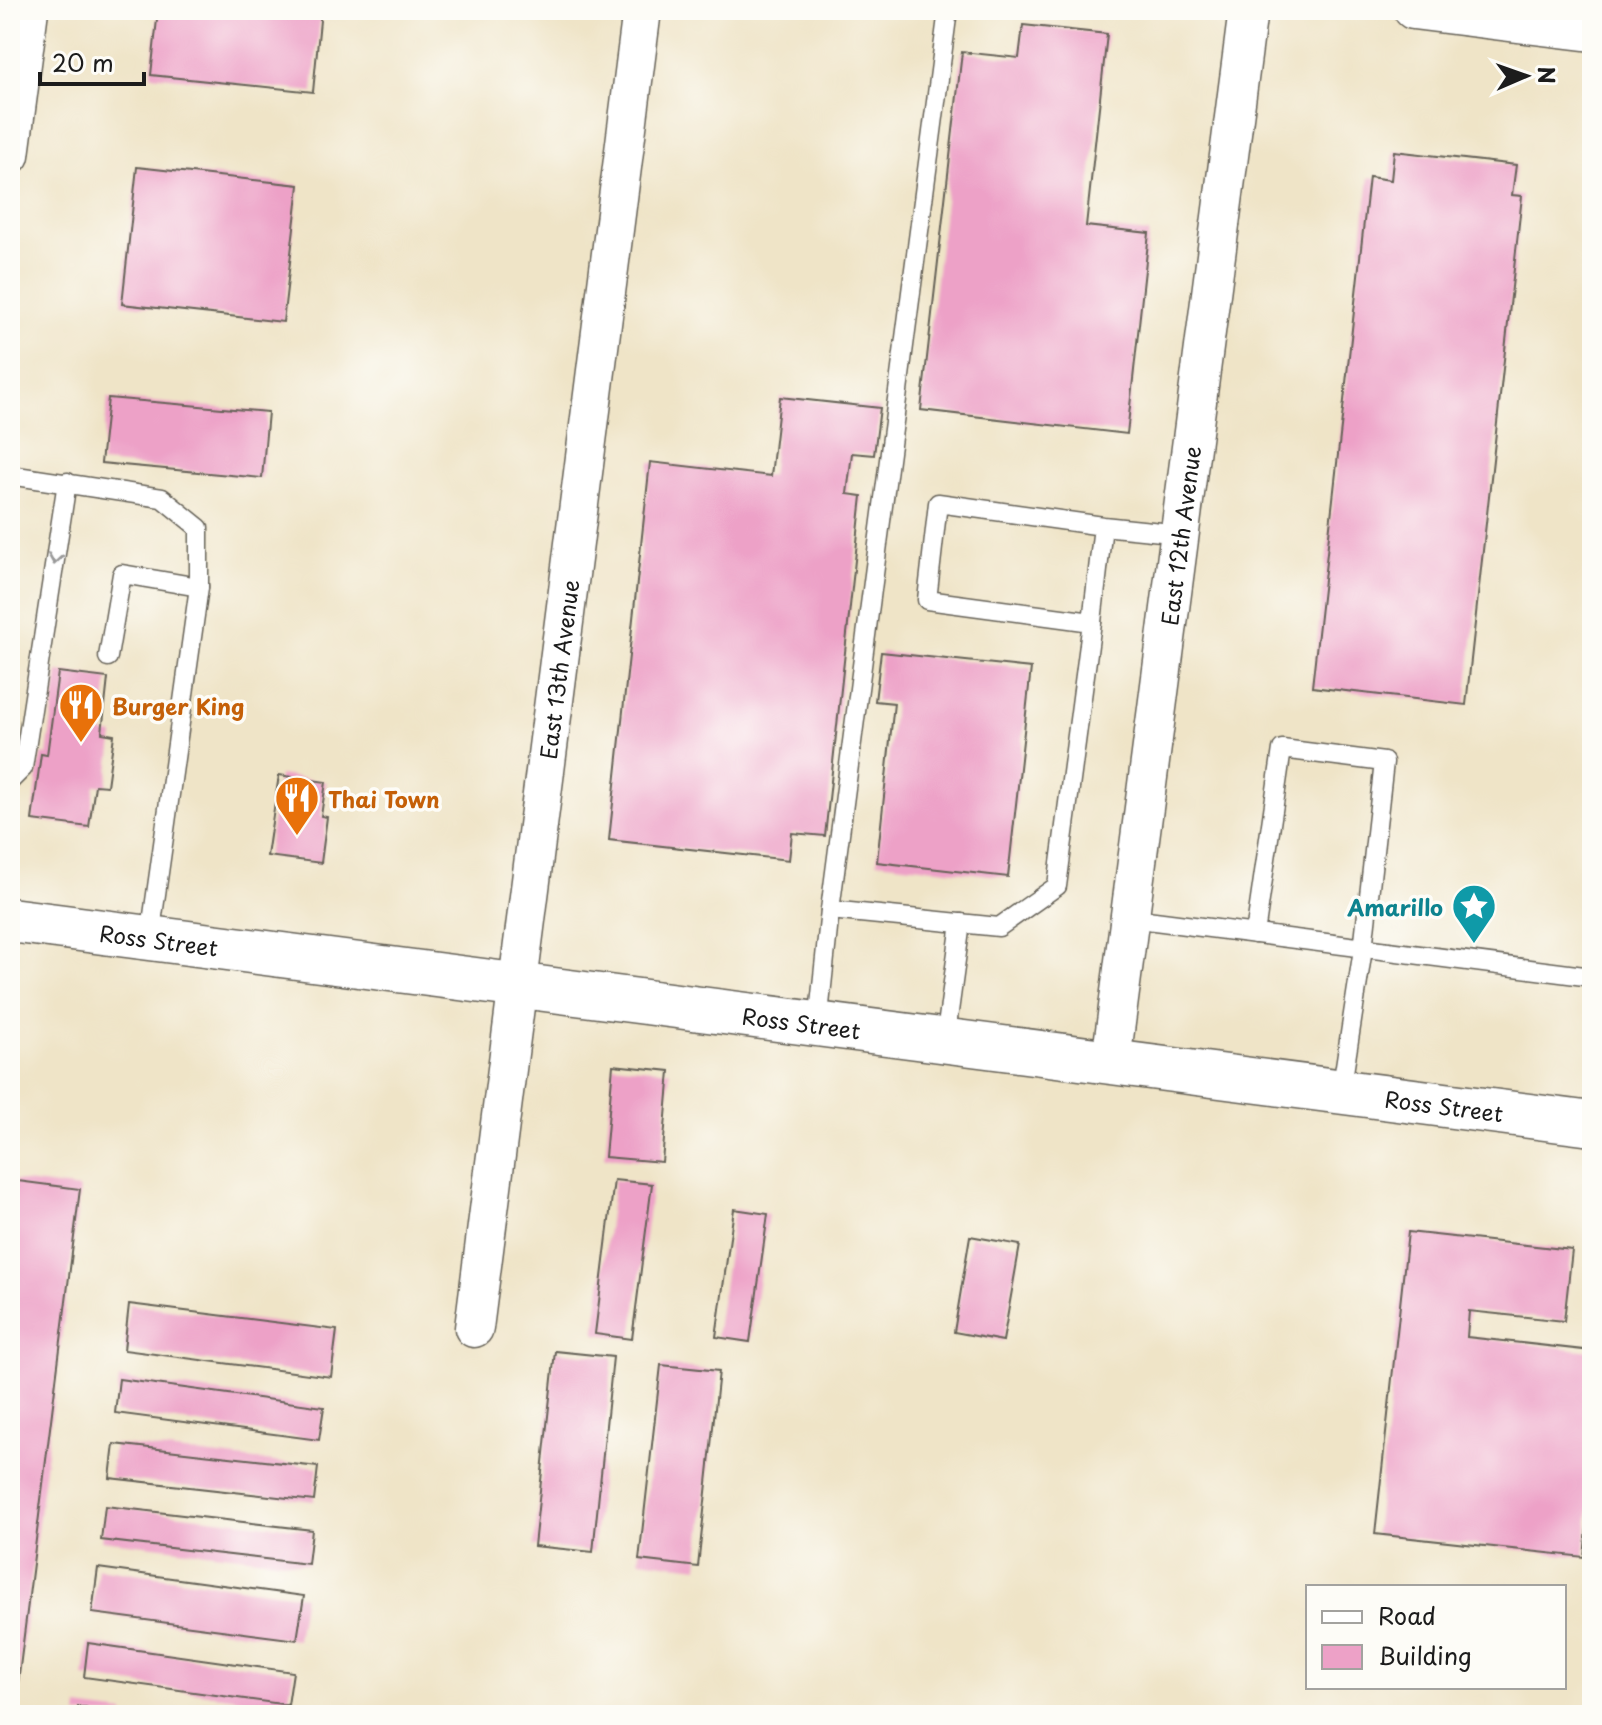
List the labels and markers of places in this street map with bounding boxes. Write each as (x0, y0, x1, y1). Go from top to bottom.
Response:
restaurant icon: Burger King (57, 681, 105, 744)
place label: Burger King (112, 689, 244, 722)
restaurant icon: Thai Town (273, 774, 321, 837)
place label: Thai Town (328, 782, 440, 815)
place icon: Amarillo (1450, 882, 1498, 945)
place label: Amarillo (1346, 890, 1443, 923)

